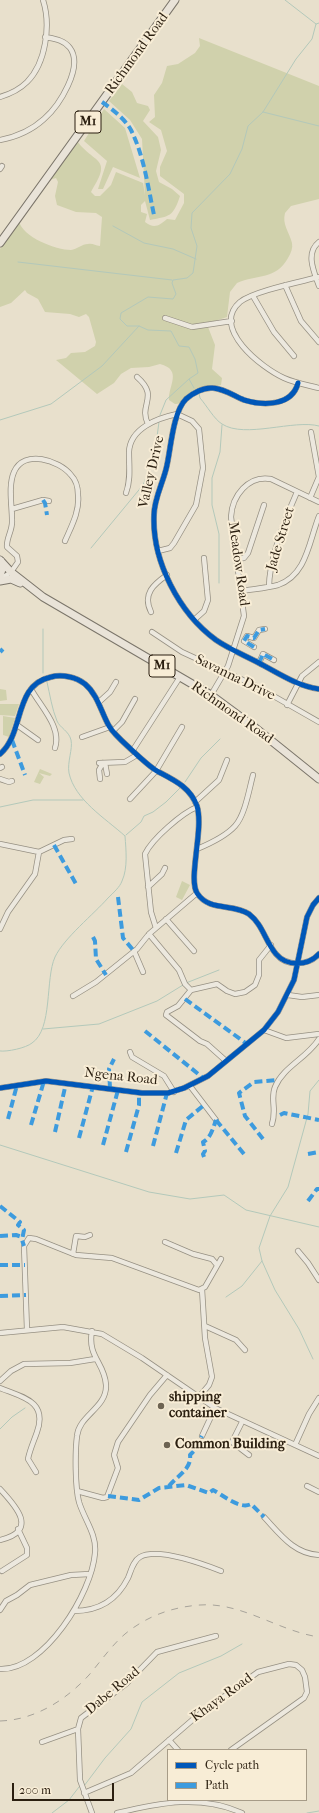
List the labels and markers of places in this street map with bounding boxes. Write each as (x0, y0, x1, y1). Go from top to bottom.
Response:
place label: shipping container (169, 1390, 227, 1422)
marker: shipping container (156, 1401, 166, 1411)
place label: Common Building (175, 1437, 285, 1453)
marker: Common Building (162, 1440, 172, 1450)

